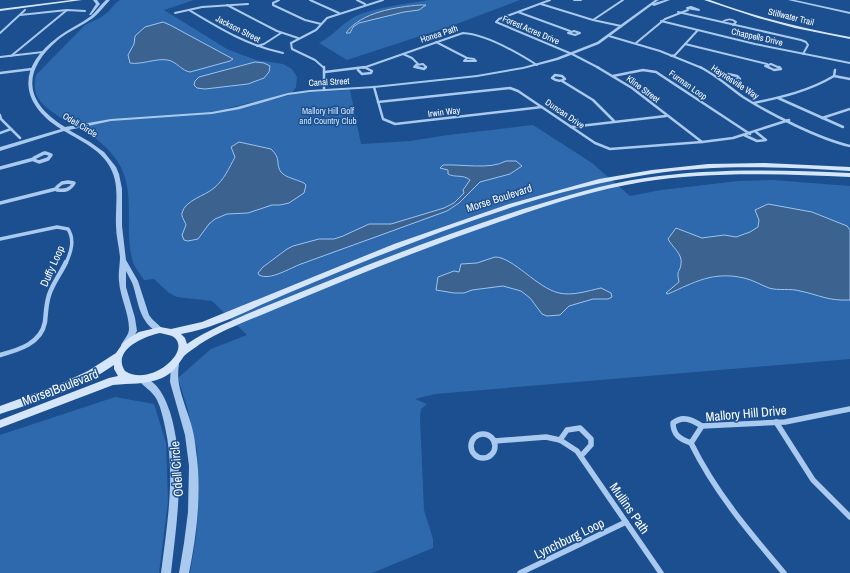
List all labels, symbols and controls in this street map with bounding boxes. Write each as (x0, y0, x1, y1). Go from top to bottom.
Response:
street label: Stillwater Trail (767, 6, 815, 29)
street label: Jackson Street (214, 13, 262, 45)
street label: Forest Acres Drive (501, 13, 561, 47)
street label: Honea Path (419, 22, 459, 46)
street label: Chappells Drive (730, 25, 784, 49)
street label: Haynesville Way (709, 62, 761, 102)
street label: Furman Loop (667, 67, 709, 103)
street label: Kline Street (624, 73, 662, 105)
street label: Canal Street (308, 75, 350, 89)
street label: Duncan Drive (543, 96, 587, 132)
street label: Irwin Way (427, 104, 461, 120)
park label: Mallory Hill Golf and Country Club (299, 105, 357, 127)
street label: Odell Circle (60, 110, 100, 140)
street label: Morse Boulevard (464, 181, 534, 215)
street label: Duffy Loop (37, 243, 67, 289)
street label: Morse Boulevard (20, 365, 101, 410)
street label: Mallory Hill Drive (705, 401, 787, 426)
street label: Odell Circle (166, 441, 187, 497)
street label: Mullins Path (606, 479, 653, 537)
street label: Lynchburg Loop (531, 514, 607, 563)

